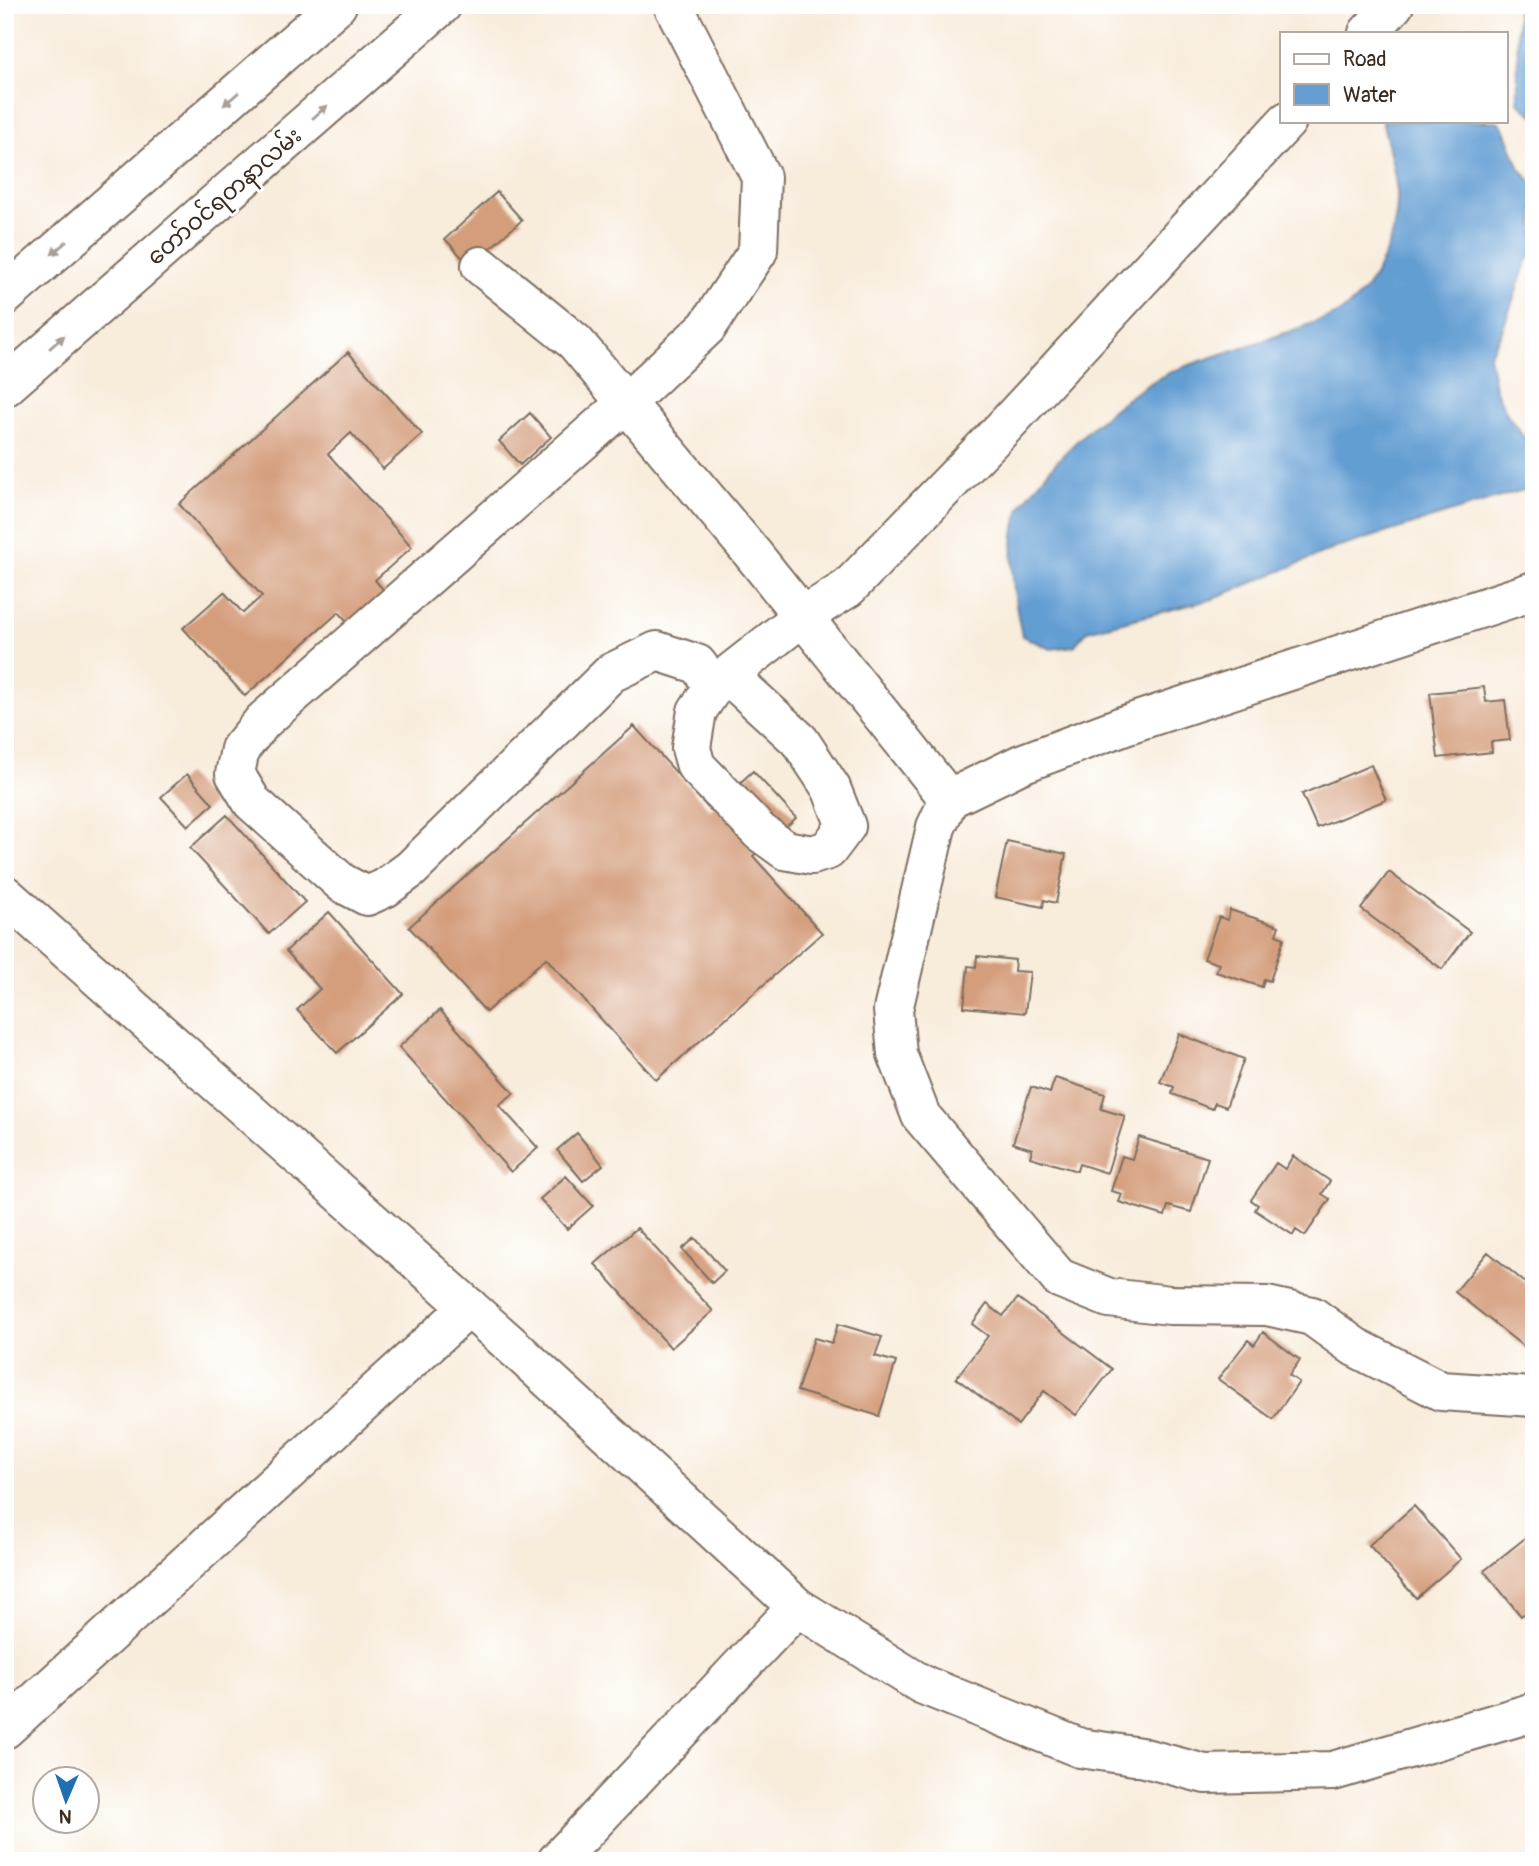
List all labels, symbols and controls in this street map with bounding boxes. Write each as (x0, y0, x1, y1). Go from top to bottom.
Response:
legend (1280, 32, 1508, 122)
text: Road (1343, 46, 1387, 73)
text: Water (1343, 82, 1397, 109)
one-way arrow (222, 90, 239, 106)
one-way arrow (311, 104, 329, 120)
street label: တော်ဝင်ရတနာလမ်း (140, 120, 310, 275)
one-way arrow (51, 240, 68, 255)
one-way arrow (48, 335, 65, 350)
north arrow (32, 1764, 102, 1834)
text: N (58, 1804, 72, 1828)

